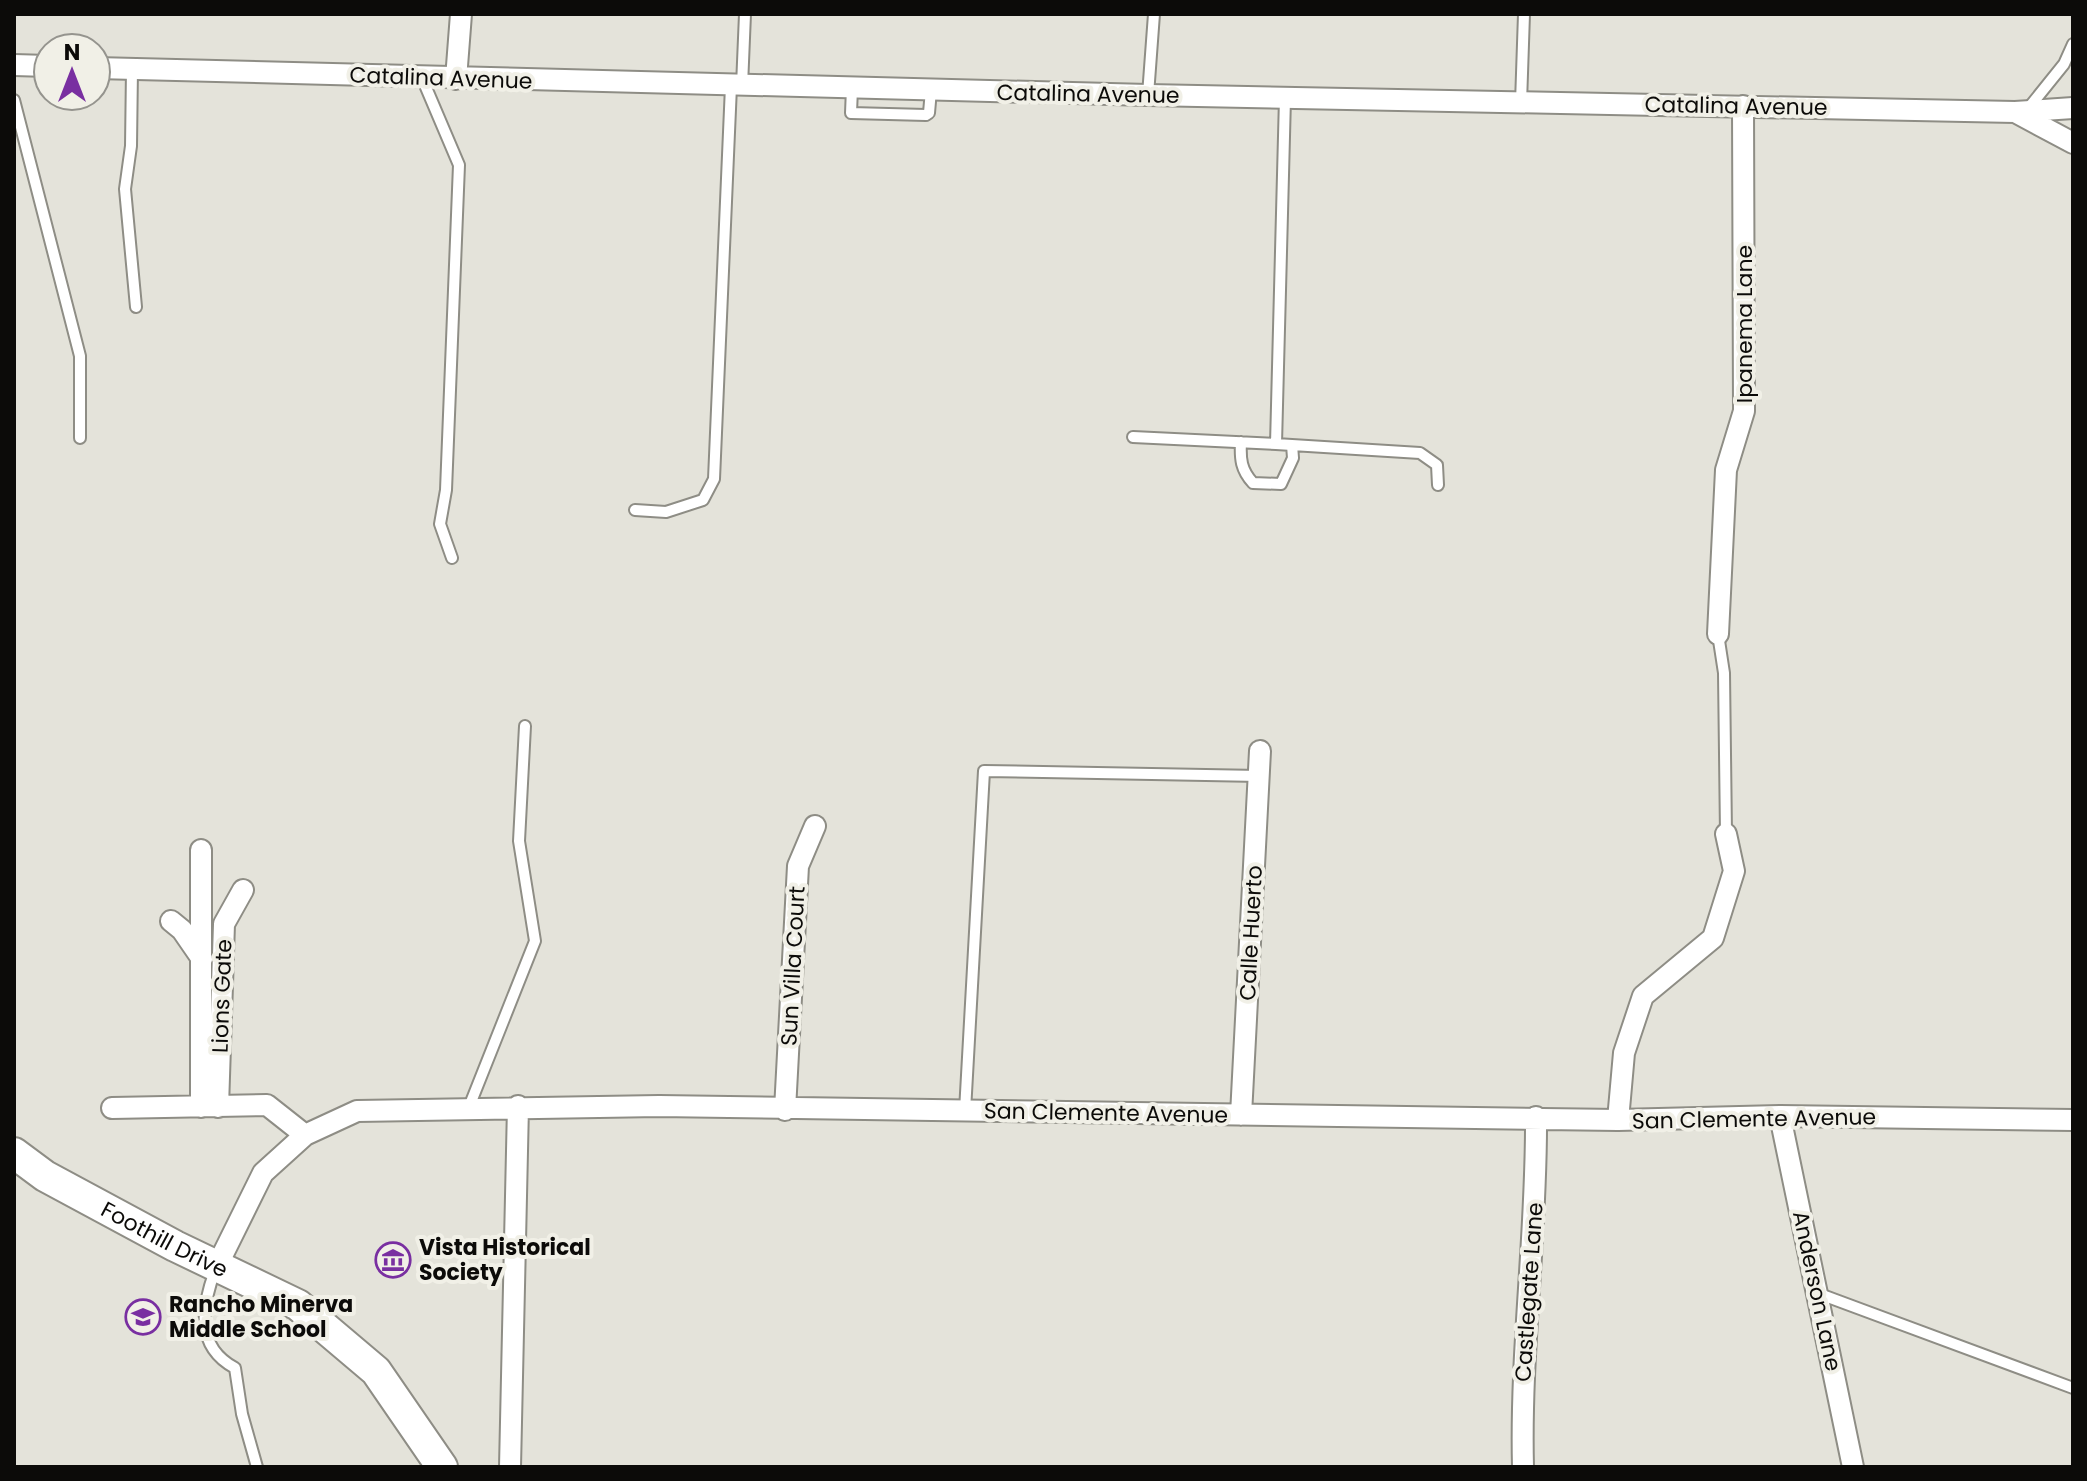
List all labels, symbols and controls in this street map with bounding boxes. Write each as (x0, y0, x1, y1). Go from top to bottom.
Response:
north arrow (32, 32, 112, 112)
text: N (64, 37, 80, 68)
street label: Catalina Avenue (349, 59, 533, 97)
street label: Catalina Avenue (996, 77, 1180, 111)
street label: Catalina Avenue (1644, 89, 1828, 123)
street label: Ipanema Lane (1729, 245, 1760, 403)
street label: Calle Huerto (1232, 865, 1270, 1001)
street label: Sun Villa Court (773, 885, 813, 1047)
street label: Lions Gate (205, 938, 239, 1054)
street label: San Clemente Avenue (984, 1095, 1228, 1131)
street label: San Clemente Avenue (1632, 1101, 1876, 1137)
street label: Foothill Drive (96, 1194, 233, 1285)
street label: Castlegate Lane (1507, 1201, 1551, 1383)
street label: Anderson Lane (1785, 1208, 1849, 1374)
place label: Vista Historical Society (419, 1232, 591, 1288)
museum icon: Vista Historical Society (374, 1241, 412, 1279)
place label: Rancho Minerva Middle School (169, 1289, 353, 1345)
school or university icon: Rancho Minerva Middle School (124, 1298, 162, 1336)

